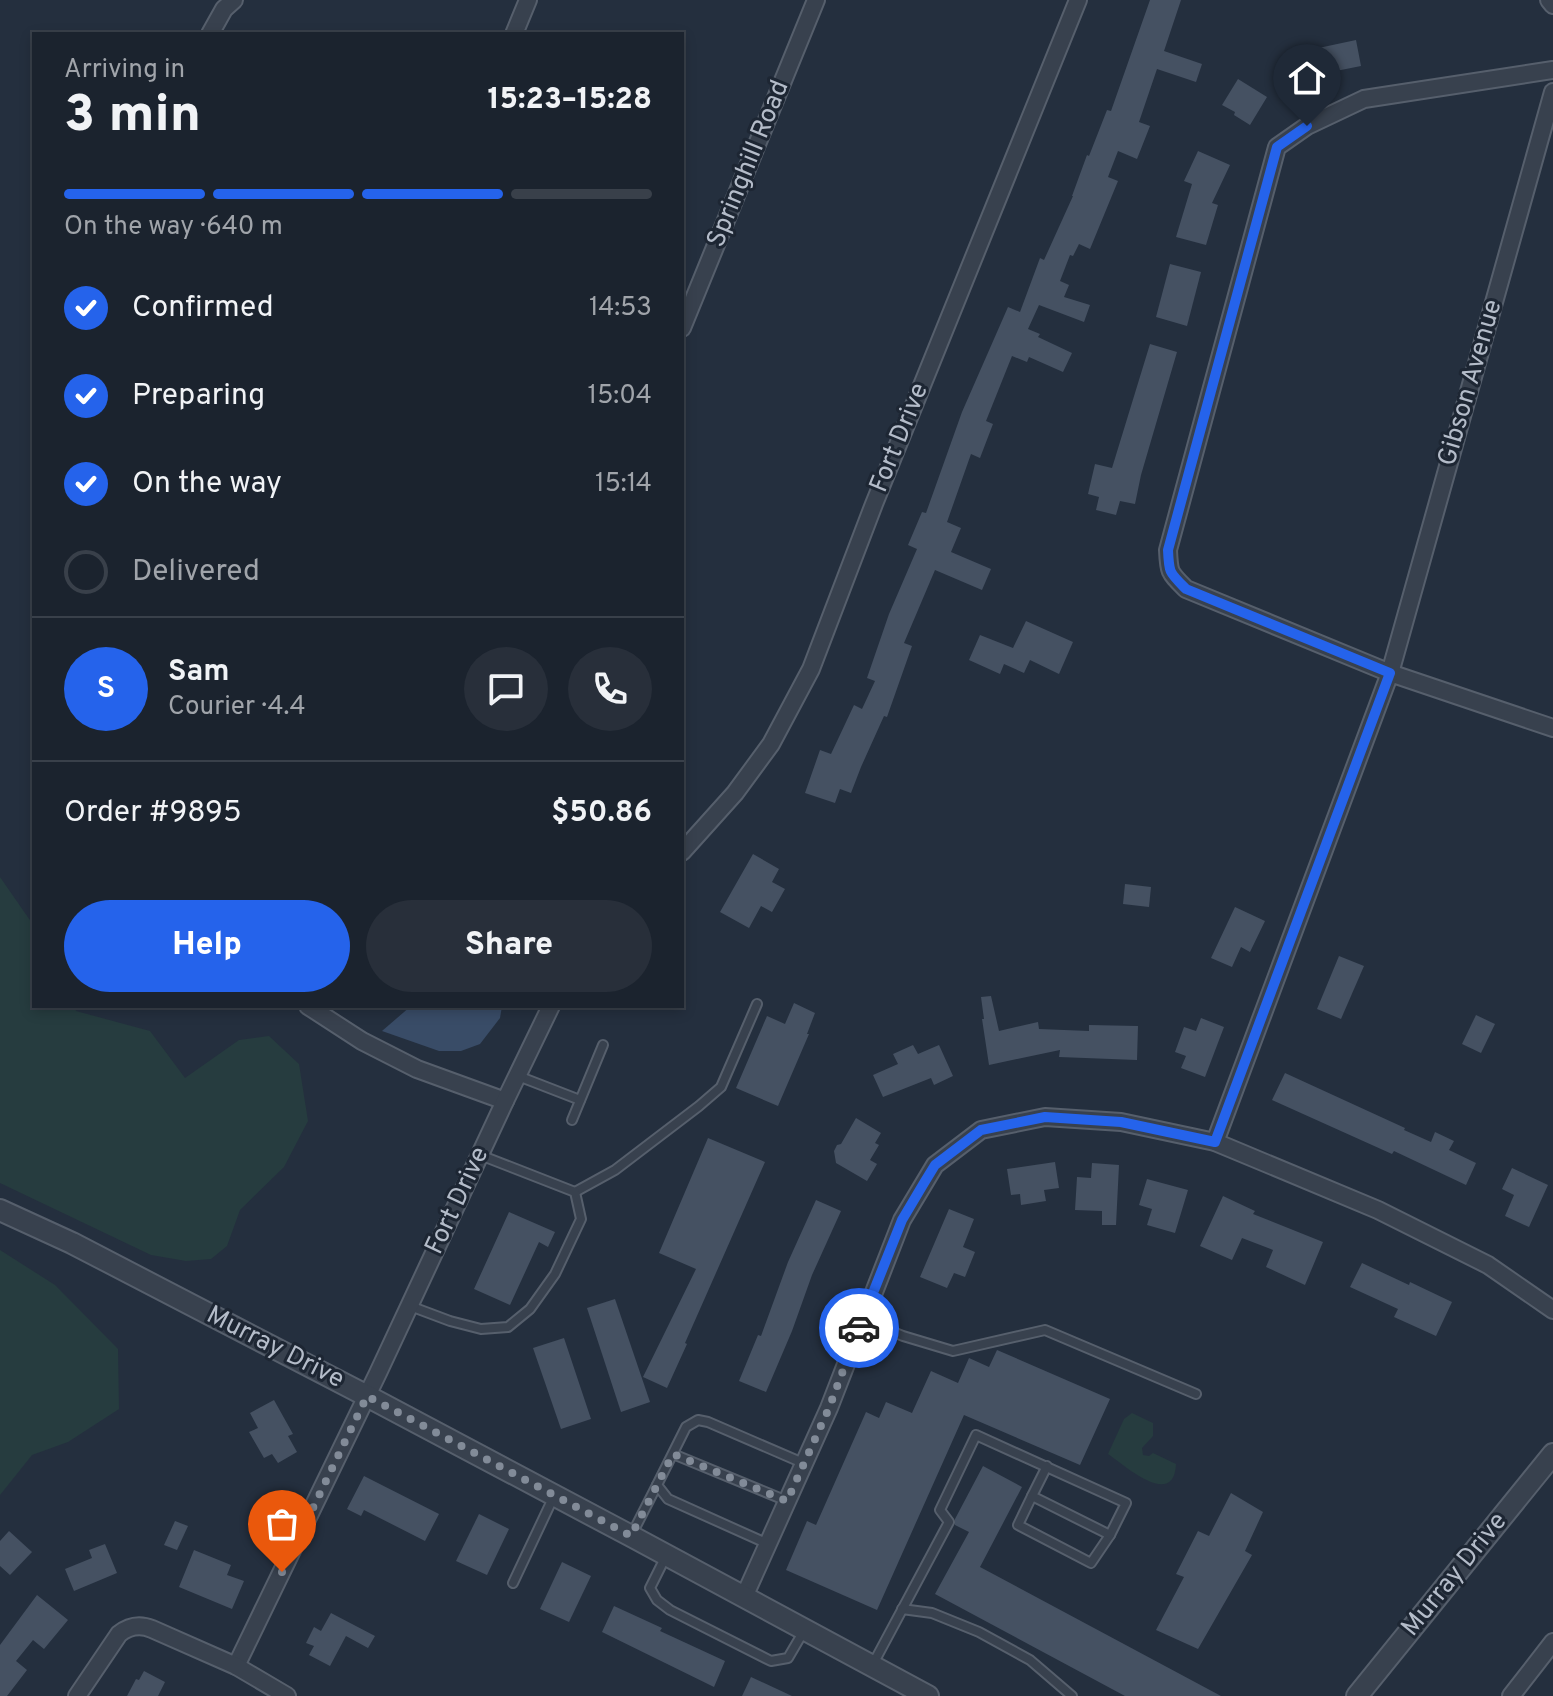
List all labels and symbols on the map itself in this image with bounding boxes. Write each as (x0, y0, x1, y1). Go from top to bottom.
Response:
pin (1273, 44, 1341, 126)
street label: Springhill Road (700, 76, 798, 252)
street label: Gibson Avenue (1431, 296, 1511, 470)
street label: Fort Drive (863, 379, 937, 497)
street label: Fort Drive (419, 1142, 497, 1260)
courier (819, 1288, 899, 1368)
street label: Murray Drive (201, 1299, 349, 1397)
pin (248, 1490, 316, 1572)
street label: Murray Drive (1395, 1506, 1515, 1644)

